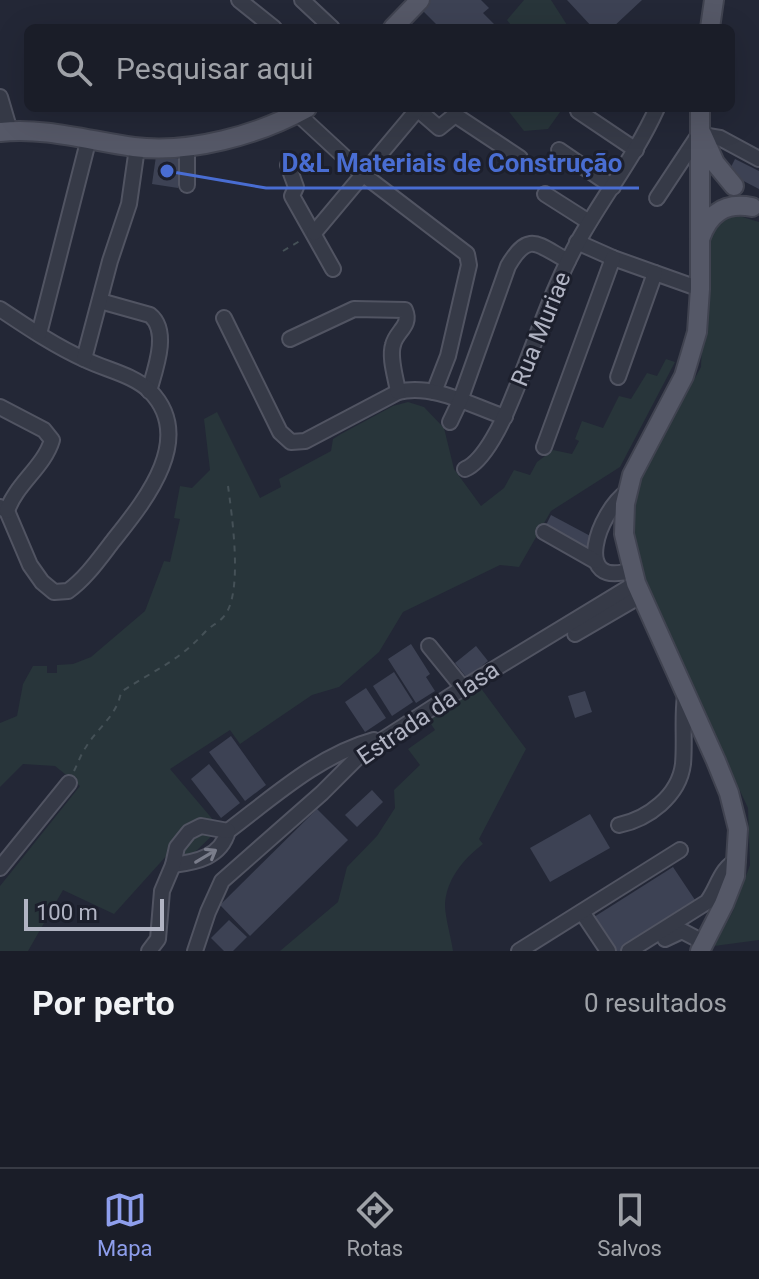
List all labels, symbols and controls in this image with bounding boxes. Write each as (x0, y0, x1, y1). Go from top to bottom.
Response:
search box (24, 24, 735, 112)
icon: search (52, 46, 96, 90)
text: Pesquisar aqui (116, 51, 314, 86)
callout: D&L Materiais de Construção (266, 138, 639, 188)
text: D&L Materiais de Construção (282, 148, 622, 178)
street label: Rua Muriae (505, 268, 577, 390)
street label: Estrada da Iasa (352, 655, 504, 771)
one-way arrow (194, 848, 217, 864)
scale bar (24, 895, 164, 931)
text: 100 m (36, 900, 98, 925)
text: Por perto (32, 983, 175, 1023)
text: 0 resultados (584, 988, 727, 1018)
tab: Mapa (97, 1188, 153, 1261)
tab: Rotas (347, 1188, 403, 1261)
tab: Salvos (597, 1188, 662, 1261)

